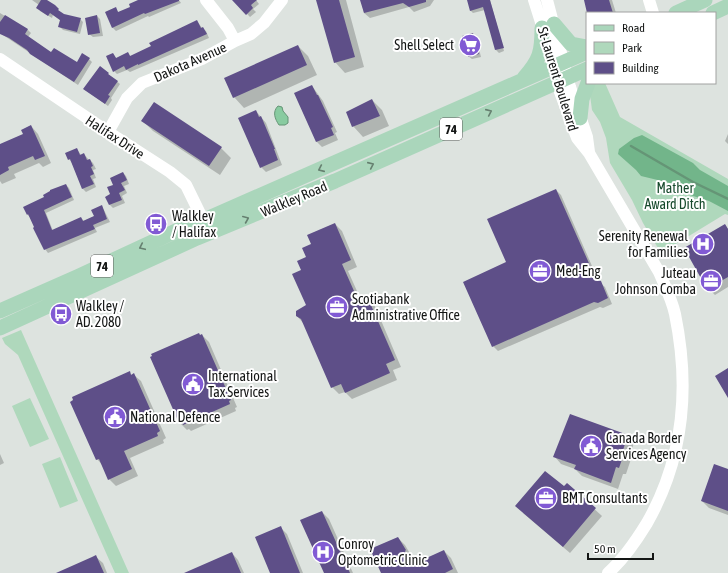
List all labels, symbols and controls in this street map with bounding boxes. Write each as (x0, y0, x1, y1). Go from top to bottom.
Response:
legend (586, 12, 716, 84)
text: Road (622, 21, 645, 35)
street label: St-Laurent Boulevard (535, 25, 581, 133)
supermarket icon: Shell Select (457, 32, 483, 58)
place label: Shell Select (394, 37, 454, 53)
street label: Dakota Avenue (151, 39, 229, 85)
text: Park (622, 41, 643, 55)
text: Building (622, 61, 660, 75)
one-way arrow (486, 109, 493, 117)
street label: Halifax Drive (83, 112, 147, 162)
road number: 74 (440, 118, 462, 140)
one-way arrow (367, 162, 374, 170)
one-way arrow (318, 164, 325, 172)
street label: Walkley Road (259, 178, 329, 220)
park label: Mather Award Ditch (644, 180, 706, 212)
place label: Walkley / Halifax (172, 208, 217, 240)
bus stop icon: Walkley / Halifax (143, 211, 169, 237)
one-way arrow (242, 215, 249, 223)
place label: Serenity Renewal for Families (599, 228, 688, 260)
hospital icon: Serenity Renewal for Families (690, 231, 716, 257)
one-way arrow (139, 242, 147, 250)
road number: 74 (91, 255, 113, 277)
office icon: Med-Eng (527, 258, 553, 284)
place label: Med-Eng (556, 263, 601, 279)
place label: Juteau Johnson Comba (615, 265, 696, 297)
office icon: Juteau Johnson Comba (698, 268, 724, 294)
place label: Scotiabank Administrative Office (352, 291, 460, 323)
office icon: Scotiabank Administrative Office (324, 294, 350, 320)
place label: Walkley / AD. 2080 (76, 298, 125, 330)
bus stop icon: Walkley / AD. 2080 (48, 301, 74, 327)
place label: International Tax Services (208, 368, 277, 400)
public building icon: International Tax Services (180, 371, 206, 397)
public building icon: National Defence (102, 404, 128, 430)
place label: National Defence (130, 409, 220, 425)
place label: Canada Border Services Agency (606, 430, 687, 462)
public building icon: Canada Border Services Agency (578, 433, 604, 459)
office icon: BMT Consultants (533, 485, 559, 511)
place label: BMT Consultants (562, 490, 648, 506)
scale bar (588, 535, 653, 561)
place label: Conroy Optometric Clinic (338, 536, 427, 568)
hospital icon: Conroy Optometric Clinic (310, 539, 336, 565)
text: 50 m (594, 542, 616, 556)

